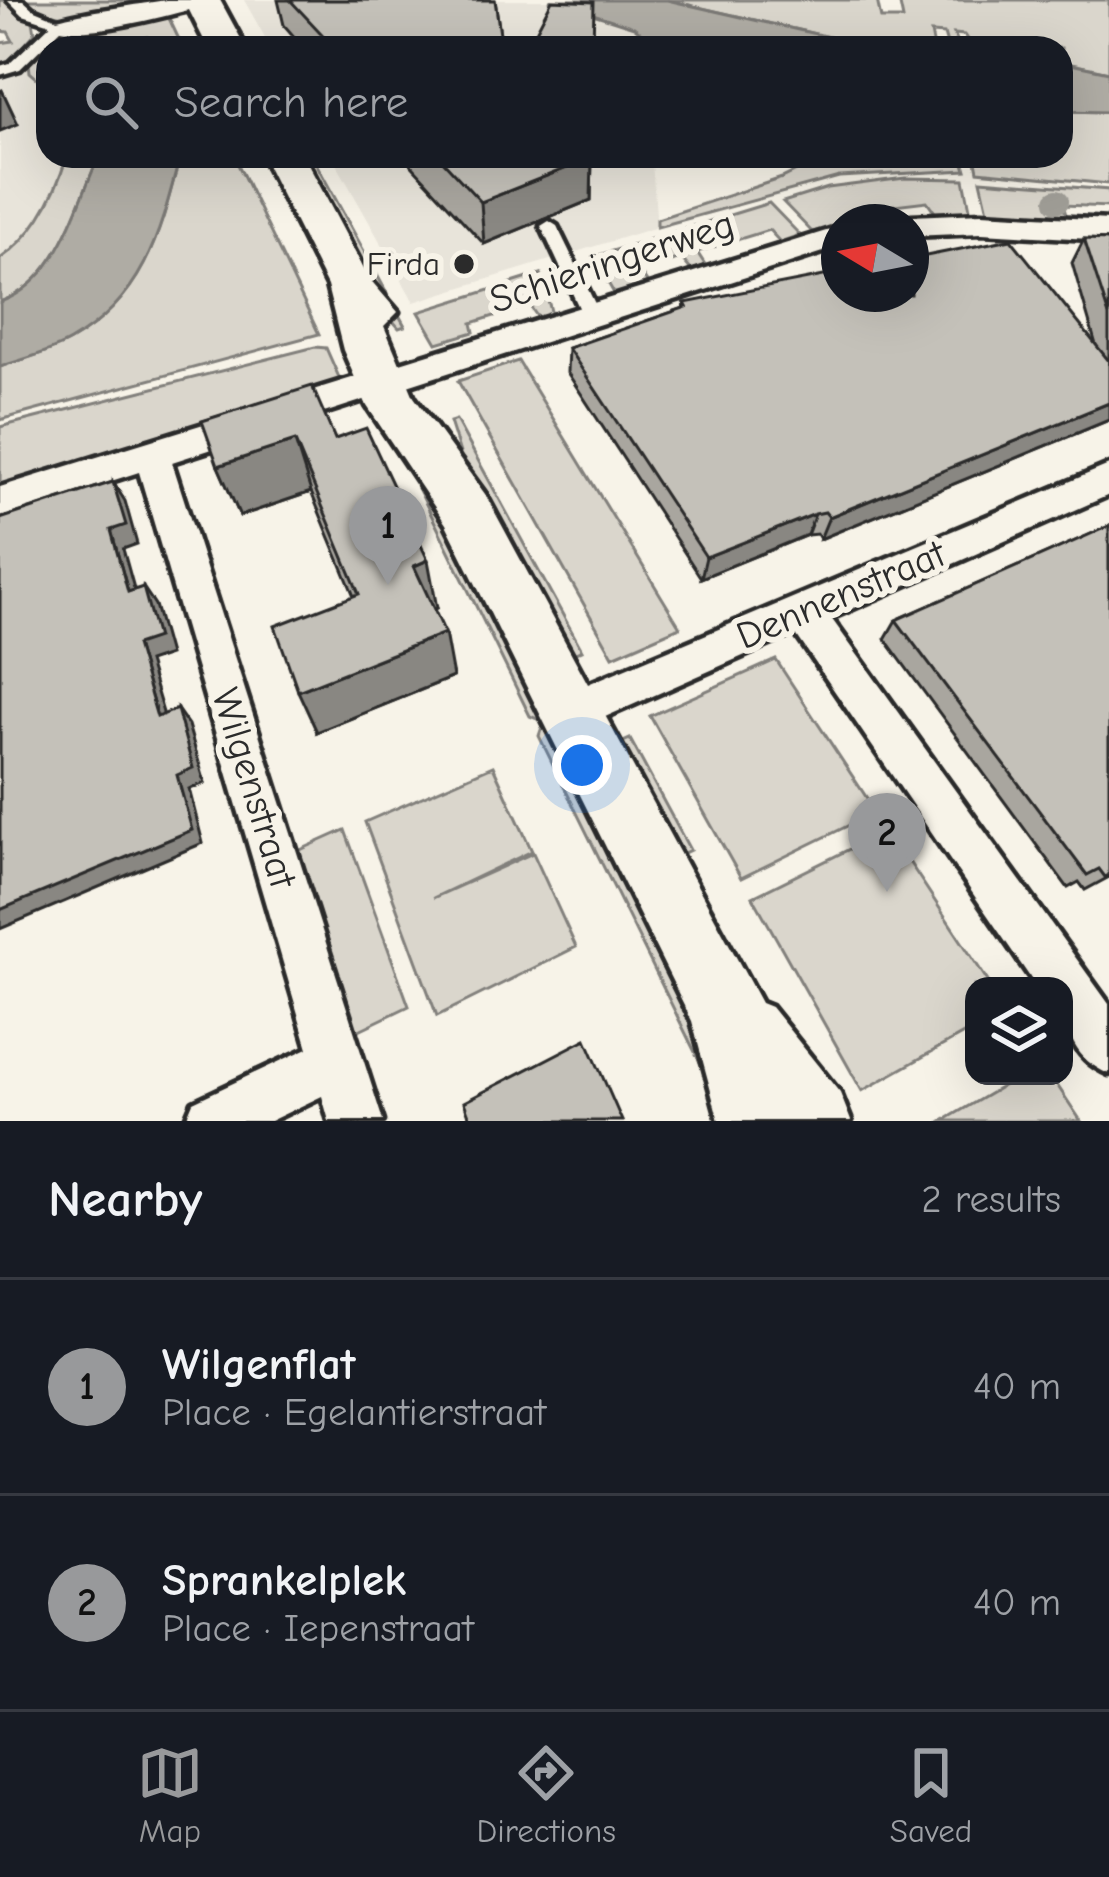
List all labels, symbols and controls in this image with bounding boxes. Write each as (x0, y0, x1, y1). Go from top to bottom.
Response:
search box (36, 36, 1073, 168)
icon: search (78, 69, 144, 135)
text: Search here (174, 76, 408, 128)
street label: Schieringerweg (484, 201, 740, 323)
north arrow (821, 204, 929, 312)
place label: Firda (367, 245, 440, 283)
marker: Firda (451, 251, 477, 277)
pin: 1 (349, 486, 427, 585)
street label: Dennenstraat (730, 530, 954, 659)
street label: Wilgenstraat (202, 683, 306, 895)
your location (552, 735, 612, 795)
pin: 2 (848, 793, 926, 892)
map controls (965, 977, 1073, 1085)
button: layers (965, 977, 1073, 1085)
text: Nearby (48, 1170, 202, 1229)
text: 2 results (921, 1177, 1061, 1222)
text: Wilgenflat (162, 1338, 356, 1390)
text: 1 (79, 1364, 95, 1409)
text: 40 m (973, 1364, 1061, 1409)
text: Place · Egelantierstraat (162, 1390, 546, 1435)
text: Sprankelplek (162, 1554, 406, 1606)
text: 2 (77, 1580, 97, 1625)
text: 40 m (973, 1580, 1061, 1625)
text: Place · Iepenstraat (162, 1606, 474, 1651)
tab: Map (137, 1740, 203, 1850)
tab: Directions (477, 1740, 616, 1850)
tab: Saved (890, 1740, 972, 1850)

